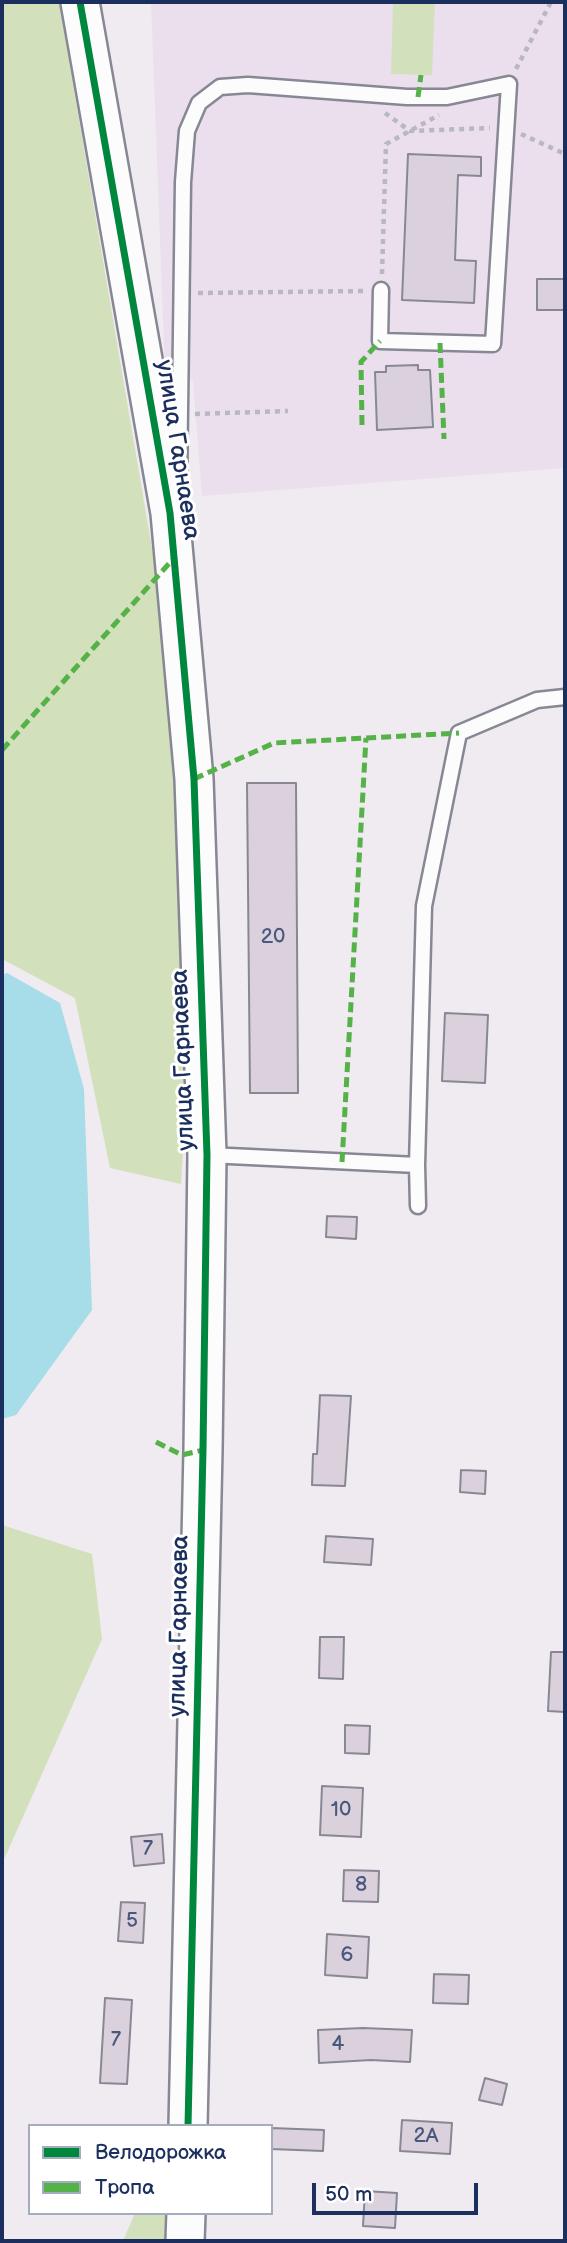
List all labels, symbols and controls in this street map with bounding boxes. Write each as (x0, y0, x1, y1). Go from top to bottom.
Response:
street label: улица Гарнаева (149, 358, 205, 542)
house number: 20 (261, 925, 285, 951)
street label: улица Гарнаева (166, 969, 202, 1151)
street label: улица Гарнаева (164, 1535, 196, 1717)
house number: 10 (331, 1798, 351, 1824)
house number: 7 (143, 1837, 153, 1863)
house number: 8 (355, 1873, 367, 1899)
house number: 5 (126, 1909, 138, 1935)
house number: 6 (341, 1943, 353, 1969)
house number: 7 (111, 2028, 121, 2054)
house number: 4 (332, 2032, 344, 2058)
legend (28, 2124, 273, 2215)
house number: 2А (413, 2124, 439, 2150)
text: Велодорожка (95, 2140, 226, 2165)
scale bar (315, 2170, 481, 2214)
text: Тропа (95, 2175, 155, 2200)
text: 50 m (325, 2182, 372, 2207)

